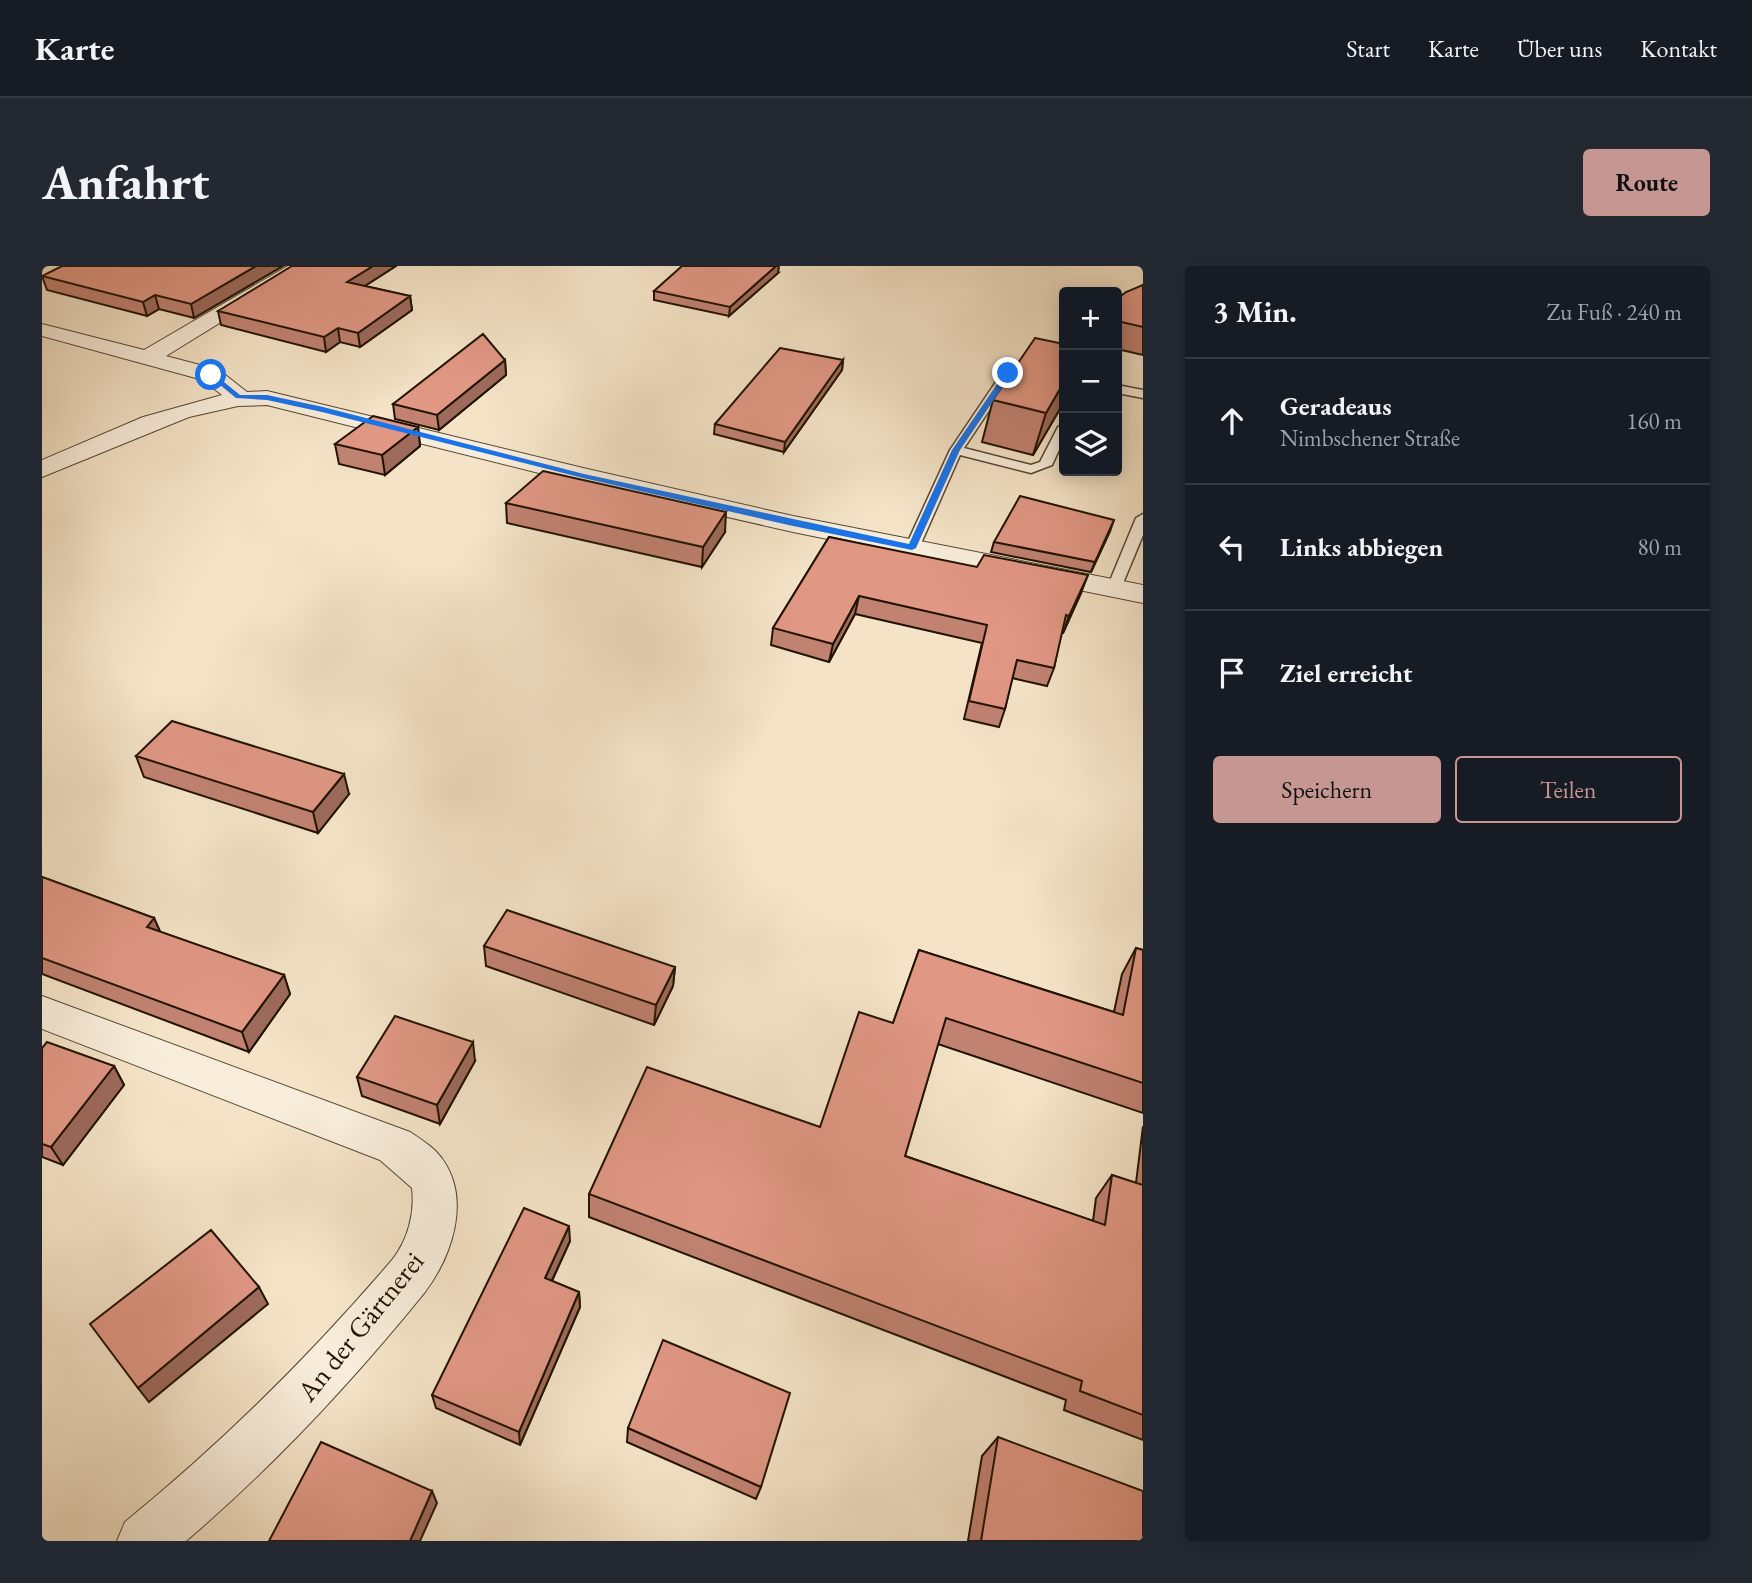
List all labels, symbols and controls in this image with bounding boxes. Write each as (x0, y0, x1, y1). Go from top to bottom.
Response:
text: Karte (35, 27, 114, 70)
text: Start (1346, 33, 1390, 64)
text: Karte (1428, 33, 1479, 64)
text: Über uns (1517, 33, 1602, 64)
text: Kontakt (1640, 33, 1717, 64)
button: Route (1583, 149, 1710, 216)
text: Anfahrt (42, 150, 209, 214)
map controls (1059, 287, 1122, 476)
button: + (1059, 287, 1122, 350)
text: 3 Min. (1213, 292, 1297, 331)
text: Zu Fuß · 240 m (1547, 297, 1682, 327)
button: − (1059, 350, 1122, 413)
route end (992, 357, 1023, 388)
route start (195, 359, 226, 390)
text: Geradeaus (1280, 389, 1392, 423)
icon: ahead (1213, 402, 1251, 440)
text: 160 m (1626, 406, 1682, 436)
button: layers (1059, 413, 1122, 476)
text: Nimbschener Straße (1280, 423, 1460, 453)
icon: left (1213, 528, 1251, 566)
text: Links abbiegen (1280, 530, 1443, 564)
text: 80 m (1637, 532, 1682, 562)
icon: arrive (1213, 654, 1251, 692)
text: Ziel erreicht (1280, 656, 1412, 690)
button: Speichern (1213, 756, 1441, 823)
button: Teilen (1455, 756, 1682, 823)
street label: An der Gärtnerei (288, 1244, 431, 1409)

